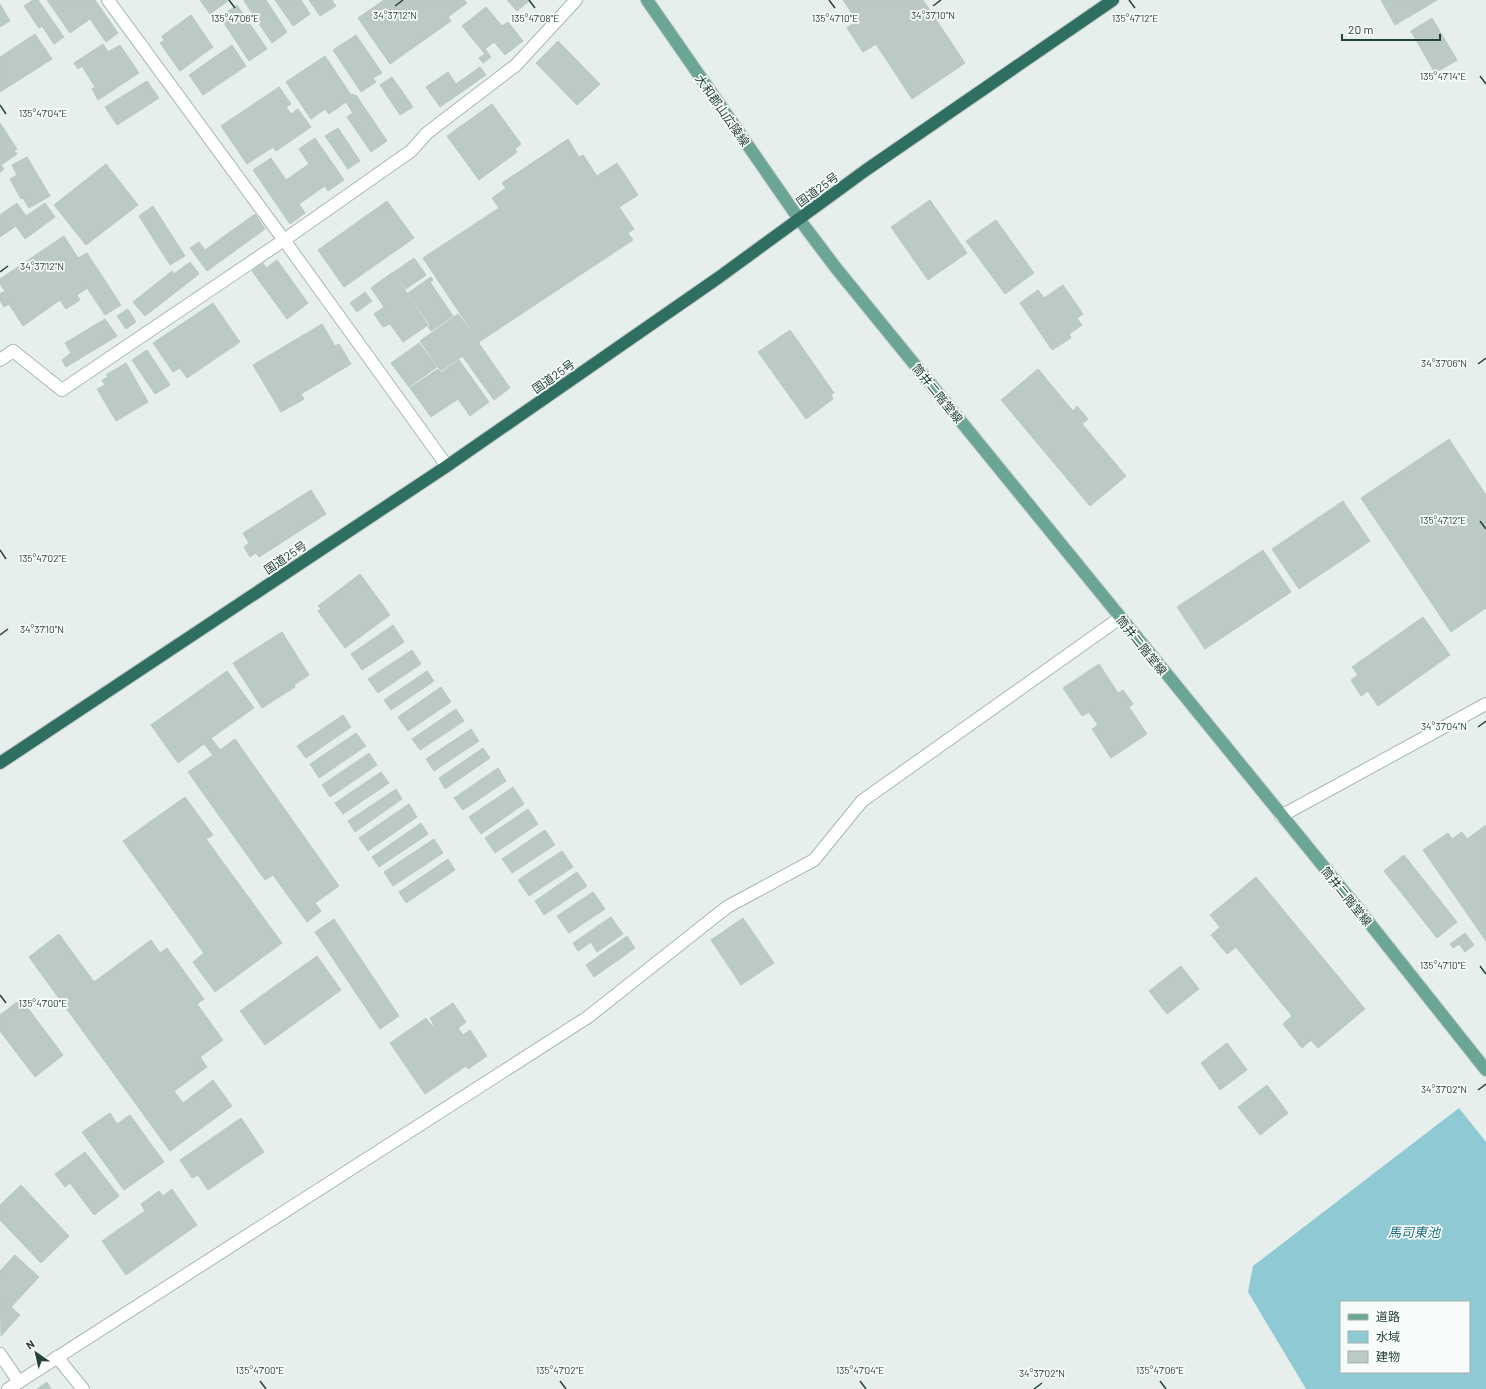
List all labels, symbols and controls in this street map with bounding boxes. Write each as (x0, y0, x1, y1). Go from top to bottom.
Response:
text: 34°37'12"N (373, 9, 417, 21)
text: 34°37'10"N (911, 9, 955, 21)
text: 135°47'06"E (211, 12, 259, 24)
text: 135°47'08"E (511, 12, 559, 24)
text: 135°47'10"E (812, 12, 858, 24)
text: 135°47'12"E (1112, 12, 1158, 24)
scale bar (1342, 16, 1440, 42)
text: 20 m (1348, 22, 1374, 36)
text: 135°47'14"E (1420, 70, 1466, 82)
street label: 大和郡山広陵線 (693, 72, 753, 148)
text: 135°47'04"E (19, 107, 67, 119)
street label: 国道25号 (793, 169, 841, 209)
text: 34°37'12"N (20, 260, 64, 272)
street label: 国道25号 (529, 356, 577, 396)
text: 34°37'06"N (1421, 357, 1467, 369)
street label: 筒井二階堂線 (910, 361, 966, 425)
text: 135°47'12"E (1420, 514, 1466, 526)
street label: 国道25号 (261, 538, 309, 576)
text: 135°47'02"E (19, 552, 67, 564)
street label: 筒井二階堂線 (1114, 613, 1170, 677)
text: 34°37'10"N (20, 623, 64, 635)
text: 34°37'04"N (1421, 720, 1467, 732)
street label: 筒井二階堂線 (1319, 864, 1375, 928)
text: 135°47'10"E (1420, 959, 1466, 971)
text: 135°47'00"E (19, 997, 67, 1009)
text: 34°37'02"N (1421, 1083, 1467, 1095)
water label: 馬司東池 (1388, 1224, 1442, 1240)
legend (1340, 1301, 1470, 1373)
text: 道路 (1376, 1309, 1400, 1323)
text: 水域 (1376, 1329, 1400, 1343)
north arrow (16, 1333, 56, 1373)
text: N (23, 1337, 37, 1352)
text: 建物 (1376, 1349, 1400, 1363)
text: 135°47'00"E (236, 1364, 284, 1376)
text: 135°47'02"E (536, 1364, 584, 1376)
text: 135°47'04"E (836, 1364, 884, 1376)
text: 135°47'06"E (1136, 1364, 1184, 1376)
text: 34°37'02"N (1019, 1367, 1065, 1379)

